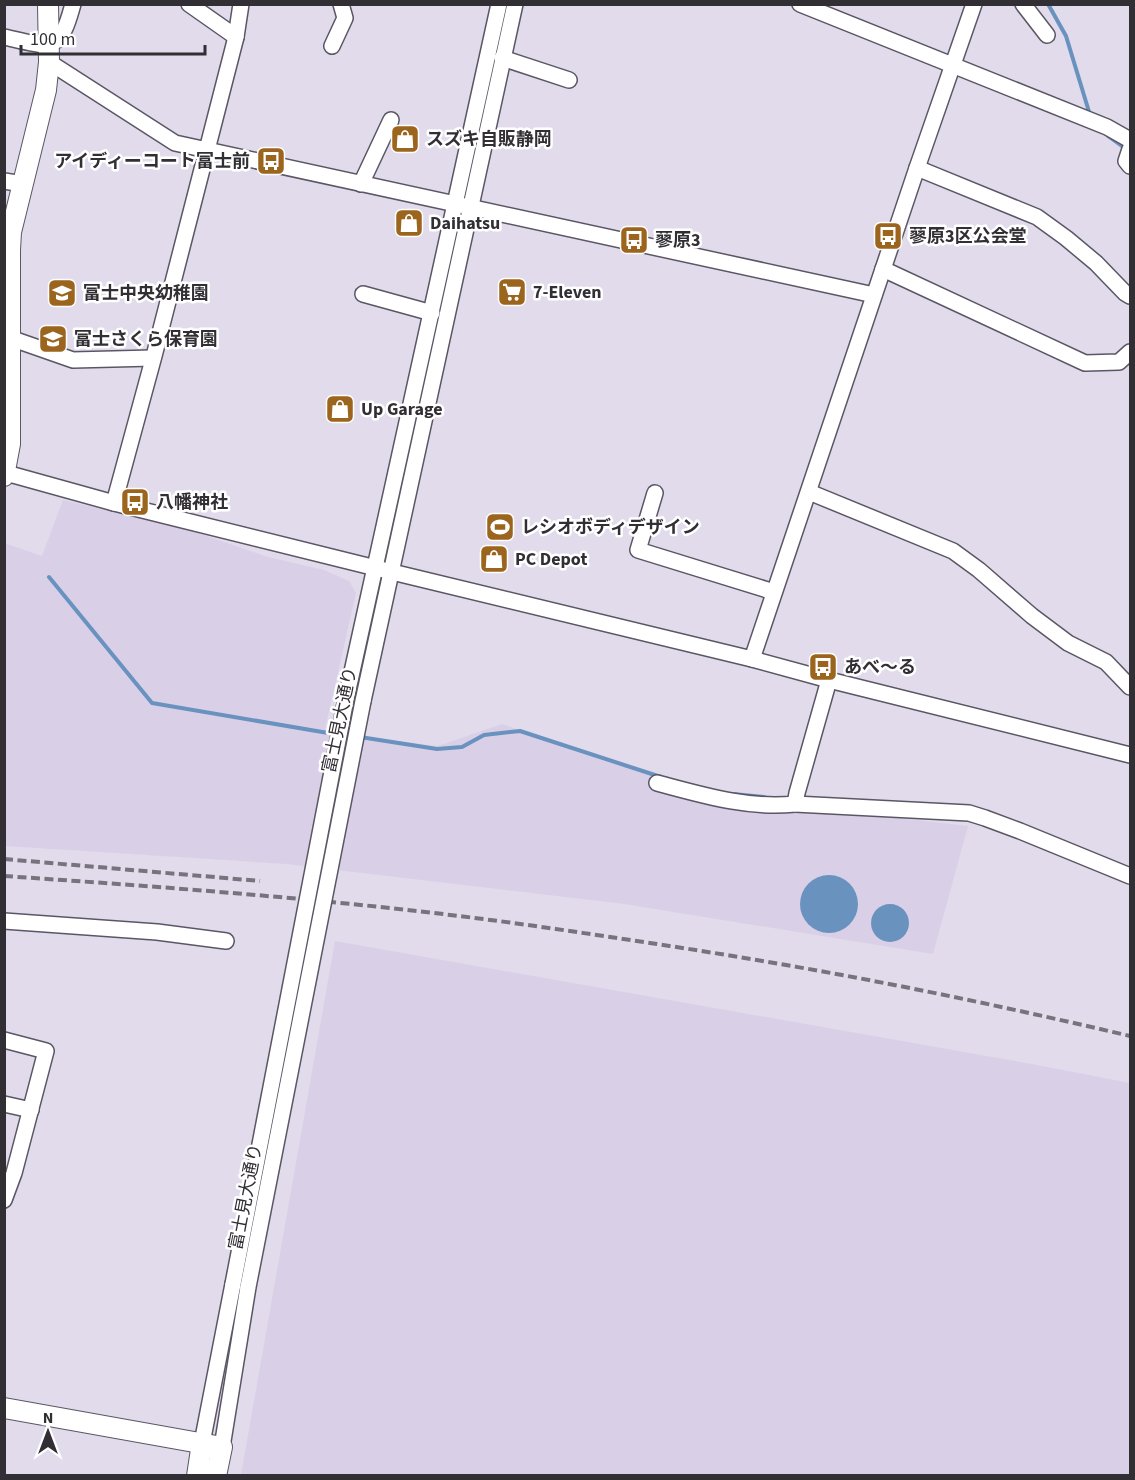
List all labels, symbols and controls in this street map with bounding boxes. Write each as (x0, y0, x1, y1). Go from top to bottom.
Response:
scale bar (21, 18, 206, 56)
text: 100 m (30, 27, 75, 52)
shop icon: スズキ自販静岡 (389, 123, 421, 155)
place label: スズキ自販静岡 (426, 127, 552, 152)
bus stop icon: アイディーコート富士前 (255, 145, 287, 177)
place label: アイディーコート富士前 (54, 149, 250, 174)
shop icon: Daihatsu (393, 207, 425, 239)
place label: Daihatsu (430, 211, 500, 236)
bus stop icon: 蓼原3区公会堂 (872, 220, 904, 252)
bus stop icon: 蓼原3 (618, 224, 650, 256)
place label: 蓼原3区公会堂 (909, 224, 1027, 249)
place label: 蓼原3 (655, 228, 701, 253)
supermarket icon: 7-Eleven (496, 276, 528, 308)
school or university icon: 富士中央幼稚園 (46, 277, 78, 309)
place label: 7-Eleven (533, 280, 602, 305)
place label: 富士中央幼稚園 (83, 281, 209, 306)
school or university icon: 富士さくら保育園 (37, 323, 69, 355)
place label: 富士さくら保育園 (74, 327, 218, 352)
shop icon: Up Garage (324, 393, 356, 425)
place label: Up Garage (361, 397, 443, 422)
bus stop icon: 八幡神社 (119, 486, 151, 518)
place label: 八幡神社 (156, 490, 228, 515)
sports icon: レシオボディデザイン (484, 511, 516, 543)
place label: レシオボディデザイン (521, 515, 700, 540)
shop icon: PC Depot (478, 543, 510, 575)
place label: PC Depot (515, 547, 587, 572)
bus stop icon: あべ〜る (807, 651, 839, 683)
place label: あべ〜る (844, 655, 916, 680)
street label: 富士見大通り (317, 665, 363, 775)
street label: 富士見大通り (223, 1142, 269, 1252)
north arrow (18, 1402, 78, 1462)
text: N (43, 1407, 53, 1429)

